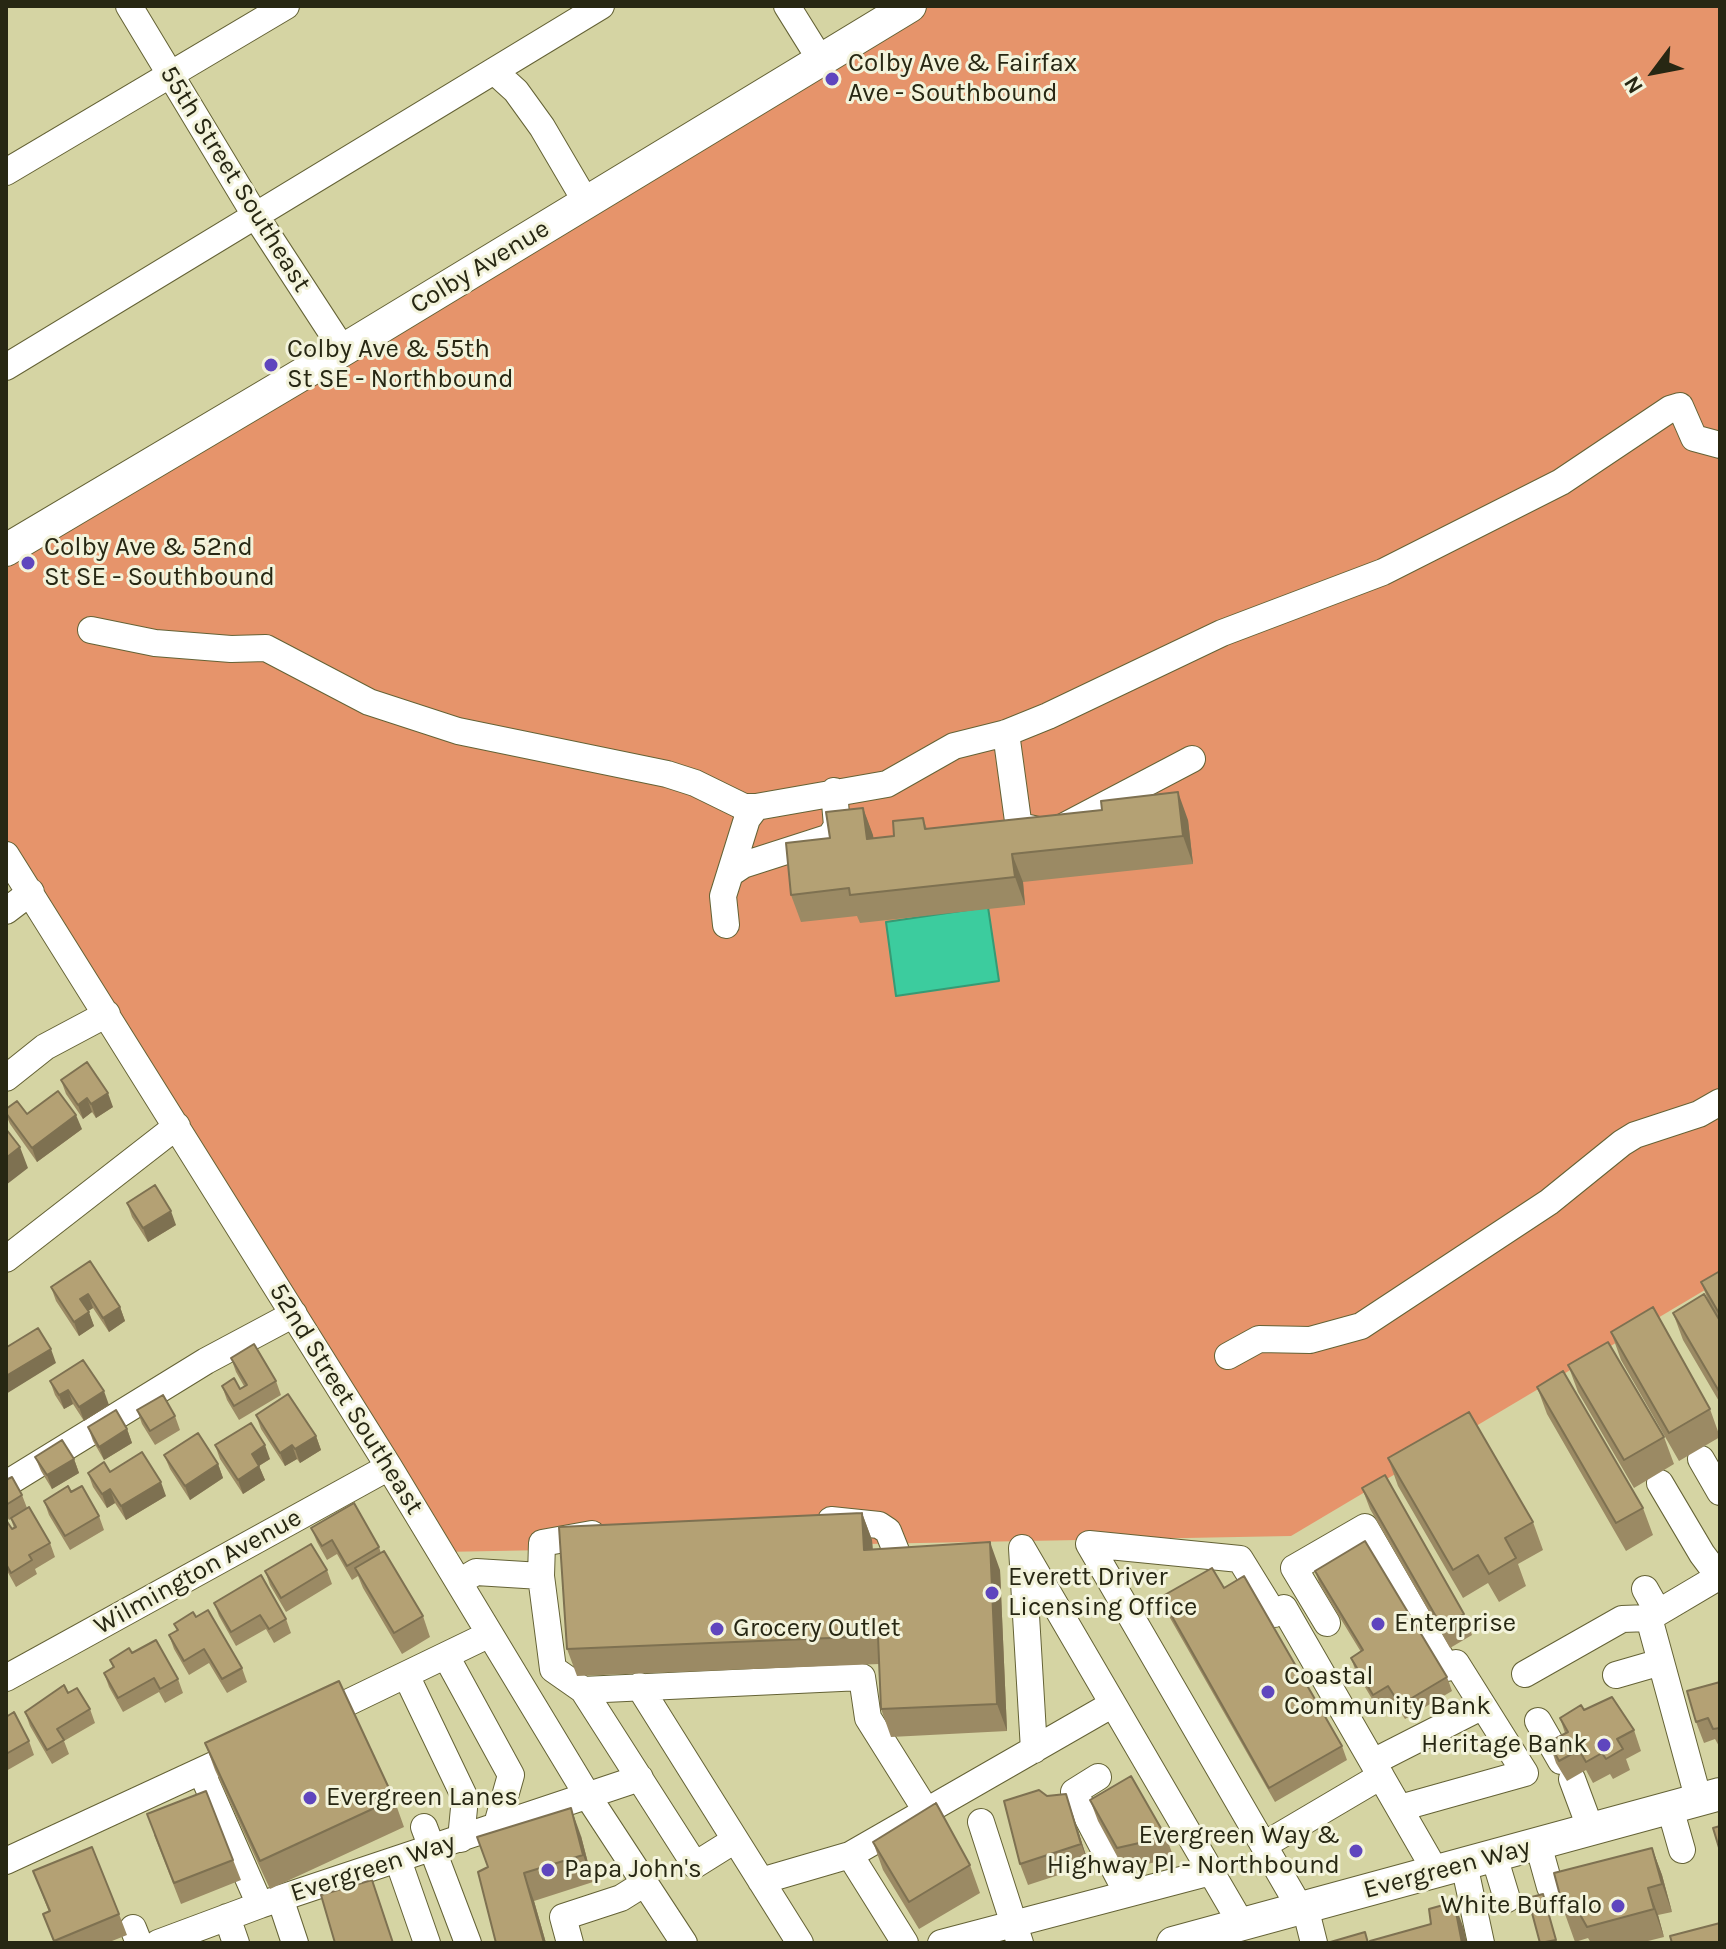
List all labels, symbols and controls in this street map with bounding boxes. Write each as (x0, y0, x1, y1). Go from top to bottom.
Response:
north arrow (1614, 32, 1694, 112)
place label: Colby Ave & Fairfax Ave - Southbound (848, 48, 1077, 110)
street label: 55th Street Southeast (153, 60, 317, 298)
marker: Colby Ave & Fairfax Ave - Southbound (823, 70, 841, 88)
text: N (1618, 71, 1649, 98)
street label: Colby Avenue (405, 213, 555, 321)
place label: Colby Ave & 55th St SE - Northbound (287, 334, 514, 396)
marker: Colby Ave & 55th St SE - Northbound (262, 356, 280, 374)
place label: Colby Ave & 52nd St SE - Southbound (44, 532, 275, 594)
marker: Colby Ave & 52nd St SE - Southbound (19, 554, 37, 572)
street label: 52nd Street Southeast (262, 1278, 430, 1520)
street label: Wilmington Avenue (89, 1502, 307, 1642)
place label: Everett Driver Licensing Office (1008, 1562, 1197, 1624)
marker: Everett Driver Licensing Office (983, 1584, 1001, 1602)
place label: Enterprise (1394, 1608, 1516, 1640)
place label: Grocery Outlet (733, 1613, 901, 1645)
marker: Enterprise (1369, 1615, 1387, 1633)
marker: Grocery Outlet (708, 1620, 726, 1638)
place label: Coastal Community Bank (1284, 1661, 1491, 1722)
marker: Coastal Community Bank (1259, 1683, 1277, 1701)
place label: Heritage Bank (1421, 1729, 1588, 1761)
marker: Heritage Bank (1595, 1736, 1613, 1754)
place label: Evergreen Lanes (326, 1782, 518, 1814)
marker: Evergreen Lanes (301, 1789, 319, 1807)
place label: Evergreen Way & Highway Pl - Northbound (1047, 1820, 1340, 1882)
street label: Evergreen Way (287, 1827, 459, 1909)
street label: Evergreen Way (1360, 1832, 1534, 1906)
marker: Evergreen Way & Highway Pl - Northbound (1347, 1842, 1365, 1860)
place label: Papa John's (564, 1854, 702, 1886)
marker: Papa John's (539, 1861, 557, 1879)
place label: White Buffalo (1441, 1890, 1602, 1922)
marker: White Buffalo (1609, 1897, 1627, 1915)

